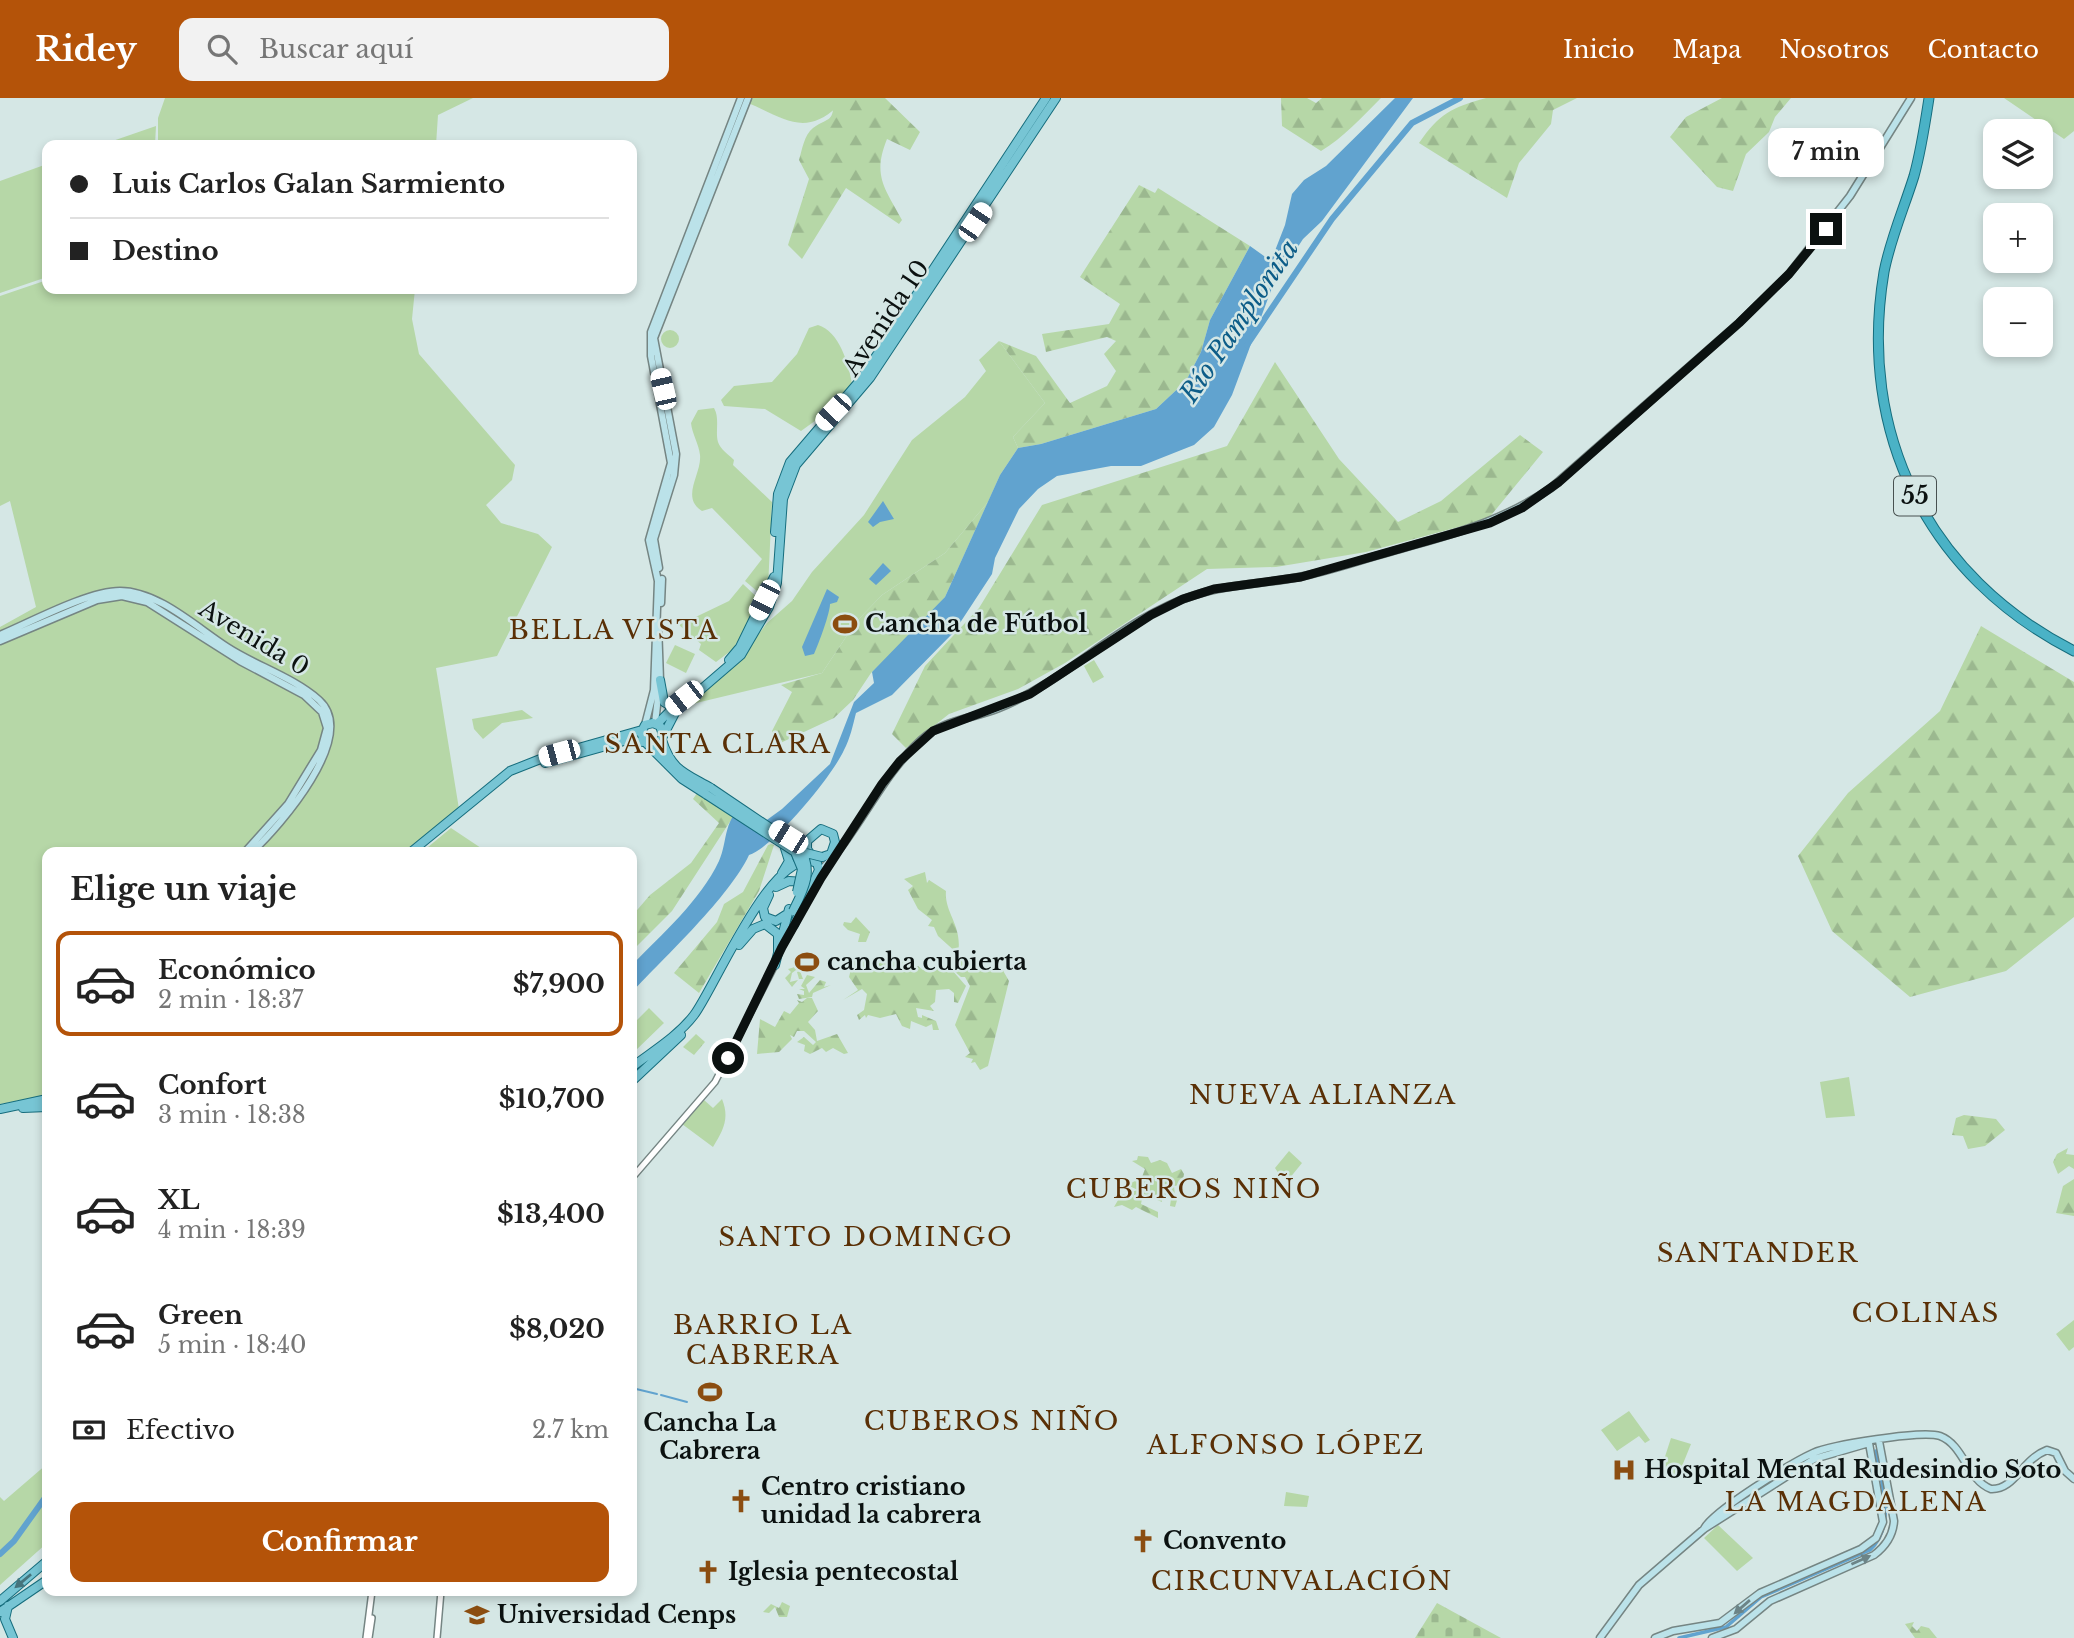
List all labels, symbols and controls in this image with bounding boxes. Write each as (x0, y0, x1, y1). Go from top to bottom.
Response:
search box (179, 18, 669, 81)
text: Ridey (35, 29, 137, 70)
icon: search (203, 30, 241, 68)
text: Buscar aquí (259, 33, 413, 65)
text: Inicio (1563, 35, 1634, 64)
text: Mapa (1672, 35, 1741, 64)
text: Nosotros (1779, 35, 1890, 64)
text: Contacto (1928, 35, 2039, 64)
map controls (1983, 119, 2053, 357)
button: layers (1983, 119, 2053, 189)
callout: 7 min (1768, 128, 1884, 176)
text: 7 min (1792, 138, 1860, 166)
text: Luis Carlos Galan Sarmiento (112, 168, 505, 200)
car (955, 199, 996, 245)
button: + (1983, 203, 2053, 273)
route end (1810, 213, 1842, 245)
water label: Río Pamplonita (1172, 234, 1305, 409)
text: Destino (112, 235, 219, 267)
street label: Avenida 10 (836, 254, 935, 382)
button: − (1983, 287, 2053, 357)
car (649, 366, 678, 412)
car (811, 389, 856, 435)
road number: 55 (1894, 476, 1936, 516)
car (746, 577, 783, 623)
street label: Avenida 0 (193, 593, 314, 682)
place label: Cancha de Fútbol (865, 609, 1088, 638)
sports icon: Cancha de Fútbol (831, 610, 859, 638)
district label: BELLA VISTA (509, 614, 719, 646)
car (661, 677, 708, 719)
district label: SANTA CLARA (604, 728, 832, 760)
car (536, 737, 583, 769)
car (765, 817, 812, 857)
text: Elige un viaje (70, 869, 297, 909)
place label: cancha cubierta (827, 947, 1027, 976)
sports icon: cancha cubierta (793, 948, 821, 976)
icon: car (74, 952, 137, 1015)
text: Económico (158, 954, 316, 986)
text: $7,900 (513, 968, 605, 1000)
text: 2 min · 18:37 (158, 986, 303, 1014)
route start (712, 1042, 744, 1074)
icon: car (74, 1067, 137, 1130)
text: Confort (158, 1069, 267, 1101)
district label: NUEVA ALIANZA (1189, 1079, 1457, 1111)
text: $10,700 (499, 1083, 605, 1115)
text: 3 min · 18:38 (158, 1101, 306, 1129)
district label: CUBEROS NIÑO (1066, 1173, 1322, 1205)
icon: car (74, 1182, 137, 1245)
text: XL (158, 1184, 200, 1216)
text: $13,400 (497, 1198, 605, 1230)
text: 4 min · 18:39 (158, 1216, 306, 1244)
district label: SANTO DOMINGO (718, 1221, 1014, 1253)
district label: SANTANDER (1657, 1237, 1859, 1269)
icon: car (74, 1297, 137, 1360)
district label: COLINAS (1852, 1297, 2000, 1329)
text: Green (158, 1299, 243, 1331)
district label: BARRIO LA CABRERA (673, 1309, 853, 1371)
text: $8,020 (509, 1313, 605, 1345)
text: 5 min · 18:40 (158, 1331, 306, 1359)
sports icon: Cancha La Cabrera (696, 1378, 724, 1406)
district label: CUBEROS NIÑO (864, 1405, 1120, 1437)
place label: Cancha La Cabrera (643, 1408, 777, 1465)
icon: cash (70, 1411, 108, 1449)
text: Efectivo (126, 1414, 235, 1446)
text: 2.7 km (532, 1416, 609, 1444)
district label: ALFONSO LÓPEZ (1146, 1429, 1425, 1461)
place label: Hospital Mental Rudesindio Soto (1644, 1455, 2061, 1484)
hospital icon: Hospital Mental Rudesindio Soto (1610, 1456, 1638, 1484)
place label: Centro cristiano unidad la cabrera (761, 1472, 982, 1529)
district label: LA MAGDALENA (1724, 1486, 1988, 1518)
church icon: Centro cristiano unidad la cabrera (727, 1487, 755, 1515)
button: Confirmar (70, 1502, 609, 1582)
place label: Convento (1163, 1526, 1286, 1555)
church icon: Convento (1129, 1527, 1157, 1555)
one-way arrow (1851, 1554, 1871, 1566)
place label: Iglesia pentecostal (728, 1557, 959, 1586)
church icon: Iglesia pentecostal (694, 1558, 722, 1586)
district label: CIRCUNVALACIÓN (1151, 1565, 1453, 1597)
one-way arrow (15, 1573, 33, 1588)
one-way arrow (1733, 1599, 1751, 1615)
place label: Universidad Cenps (497, 1600, 736, 1629)
school or university icon: Universidad Cenps (463, 1601, 491, 1629)

